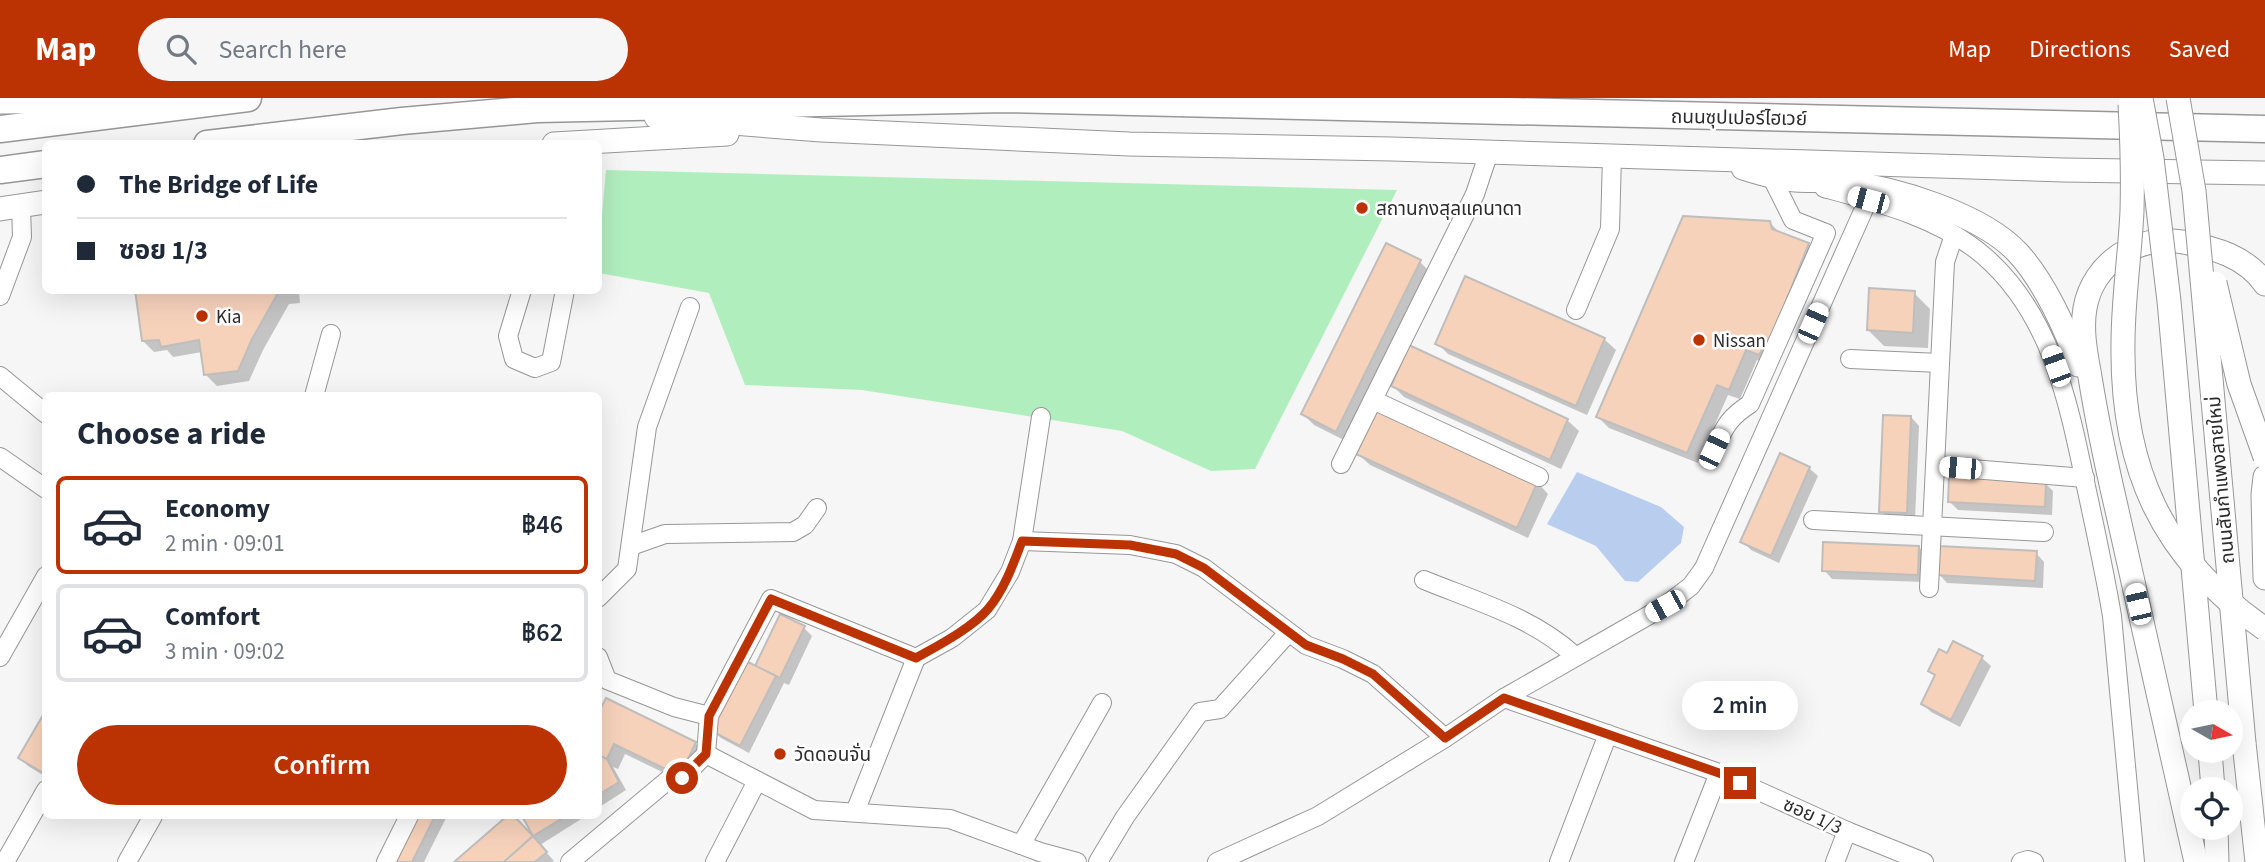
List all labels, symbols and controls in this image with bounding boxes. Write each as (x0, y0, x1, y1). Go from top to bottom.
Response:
search box (138, 18, 628, 81)
text: Map (35, 26, 96, 73)
icon: search (162, 30, 200, 68)
text: Search here (218, 31, 347, 68)
text: Map (1948, 32, 1991, 67)
text: Directions (2029, 32, 2131, 67)
text: Saved (2169, 32, 2230, 67)
street label: ถนนซุปเปอร์ไฮเวย์ (1671, 104, 1807, 133)
text: The Bridge of Life (119, 166, 318, 203)
car (1845, 184, 1892, 216)
place label: สถานกงสุลแคนาดา (1376, 196, 1522, 223)
marker: สถานกงสุลแคนาดา (1354, 200, 1370, 216)
text: ซอย 1/3 (119, 232, 208, 269)
car (1795, 300, 1832, 346)
place label: Kia (216, 304, 241, 331)
marker: Kia (194, 308, 210, 324)
place label: Nissan (1713, 328, 1766, 355)
marker: Nissan (1691, 332, 1707, 348)
car (2039, 343, 2074, 389)
street label: ถนนสันกำแพงสายใหม่ (2201, 395, 2242, 565)
text: Choose a ride (77, 411, 266, 457)
car (1696, 426, 1733, 472)
car (1939, 456, 1982, 480)
text: Economy (165, 490, 270, 527)
icon: car (81, 494, 144, 557)
text: ฿46 (521, 506, 563, 543)
text: 2 min · 09:01 (165, 527, 285, 560)
car (2124, 581, 2153, 627)
car (1642, 587, 1689, 625)
text: Comfort (165, 598, 260, 635)
icon: car (81, 602, 144, 665)
text: ฿62 (521, 614, 563, 651)
text: 3 min · 09:02 (165, 635, 285, 668)
callout: 2 min (1682, 682, 1798, 730)
text: 2 min (1713, 689, 1767, 722)
north arrow (2180, 700, 2244, 763)
map controls (2180, 700, 2243, 840)
button: Confirm (77, 725, 567, 805)
place label: วัดดอนจั่น (794, 742, 871, 769)
marker: วัดดอนจั่น (772, 746, 788, 762)
route start (666, 762, 698, 794)
route end (1724, 767, 1756, 799)
button: locate (2180, 777, 2243, 840)
street label: ซอย 1/3 (1779, 791, 1846, 841)

